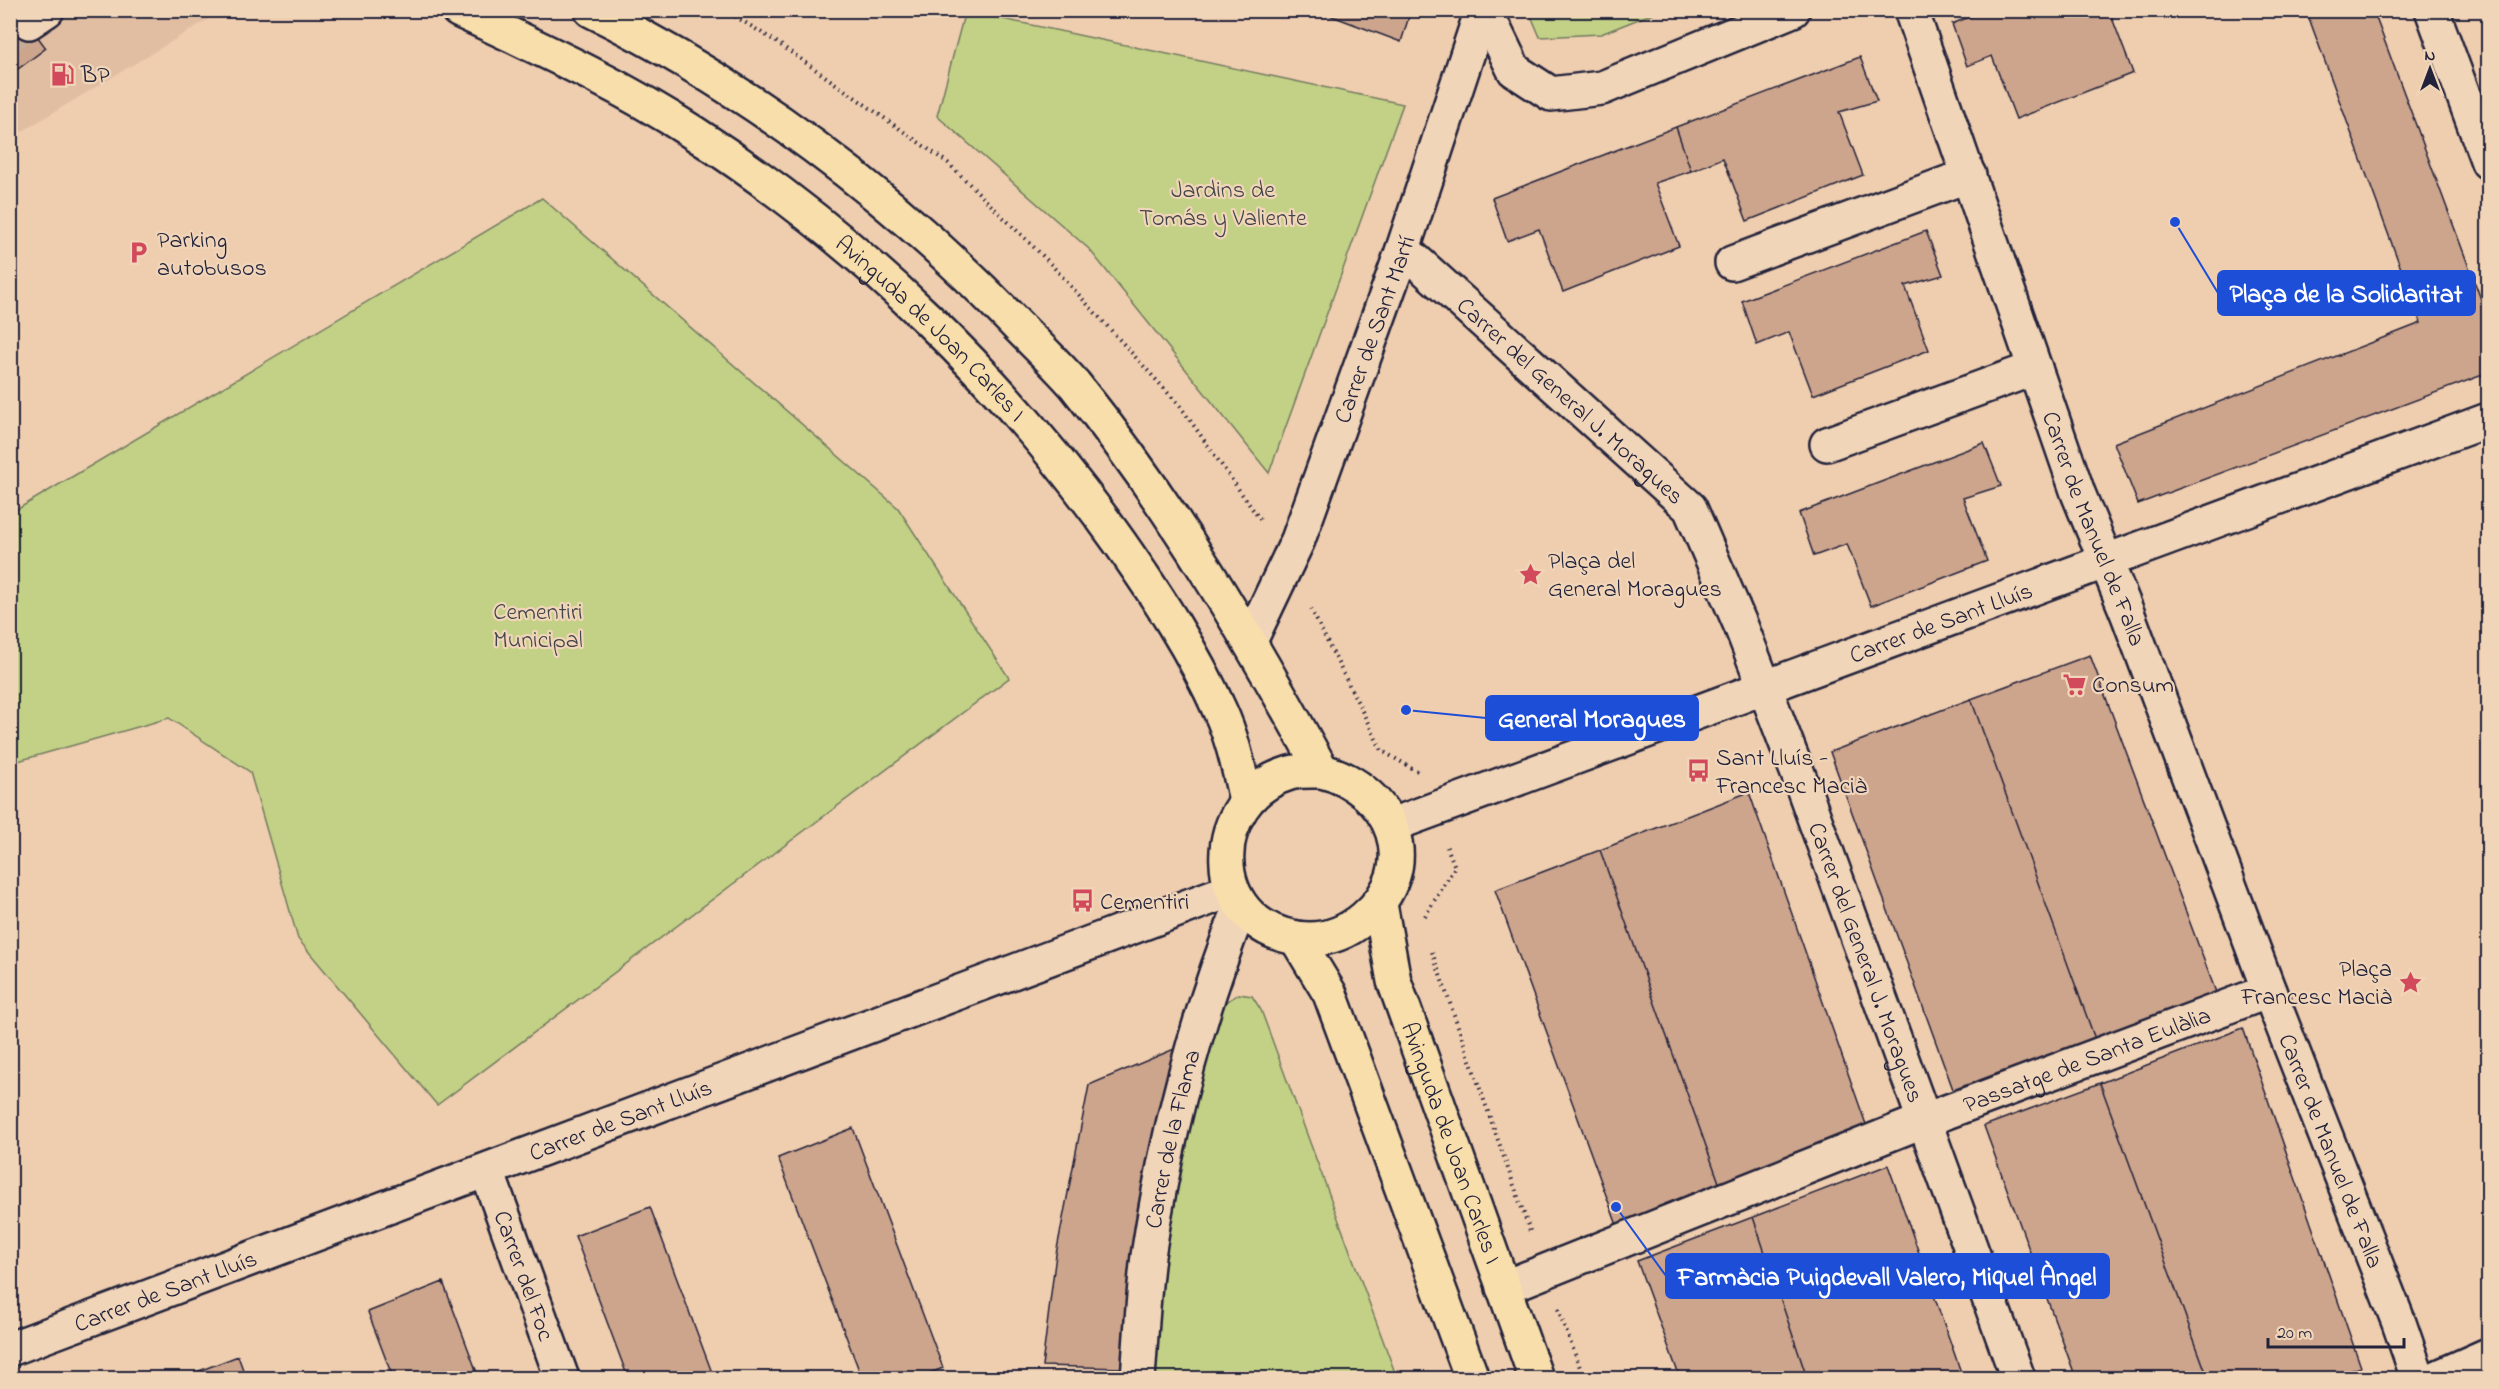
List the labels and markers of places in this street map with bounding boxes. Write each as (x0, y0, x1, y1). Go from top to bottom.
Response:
place label: BP (80, 59, 110, 94)
fuel station icon: BP (50, 61, 76, 87)
place label: Parking autobusos (157, 224, 267, 287)
parking icon: Parking autobusos (126, 240, 152, 266)
callout: Plaça de la Solidaritat (2218, 271, 2475, 315)
place label: Plaça del General Moragues (1548, 545, 1722, 608)
place icon: Plaça del General Moragues (1517, 561, 1543, 587)
place label: Consum (2092, 669, 2174, 704)
supermarket icon: Consum (2061, 671, 2087, 697)
callout: General Moragues (1486, 696, 1698, 740)
place label: Sant Lluís - Francesc Macià (1715, 742, 1867, 805)
bus stop icon: Sant Lluís - Francesc Macià (1685, 758, 1711, 784)
place label: Cementiri (1100, 886, 1189, 921)
bus stop icon: Cementiri (1069, 888, 1095, 914)
place label: Plaça Francesc Macià (2240, 953, 2392, 1016)
place icon: Plaça Francesc Macià (2397, 969, 2423, 995)
callout: Farmàcia Puigdevall Valero, Miquel Àngel (1666, 1254, 2109, 1298)

